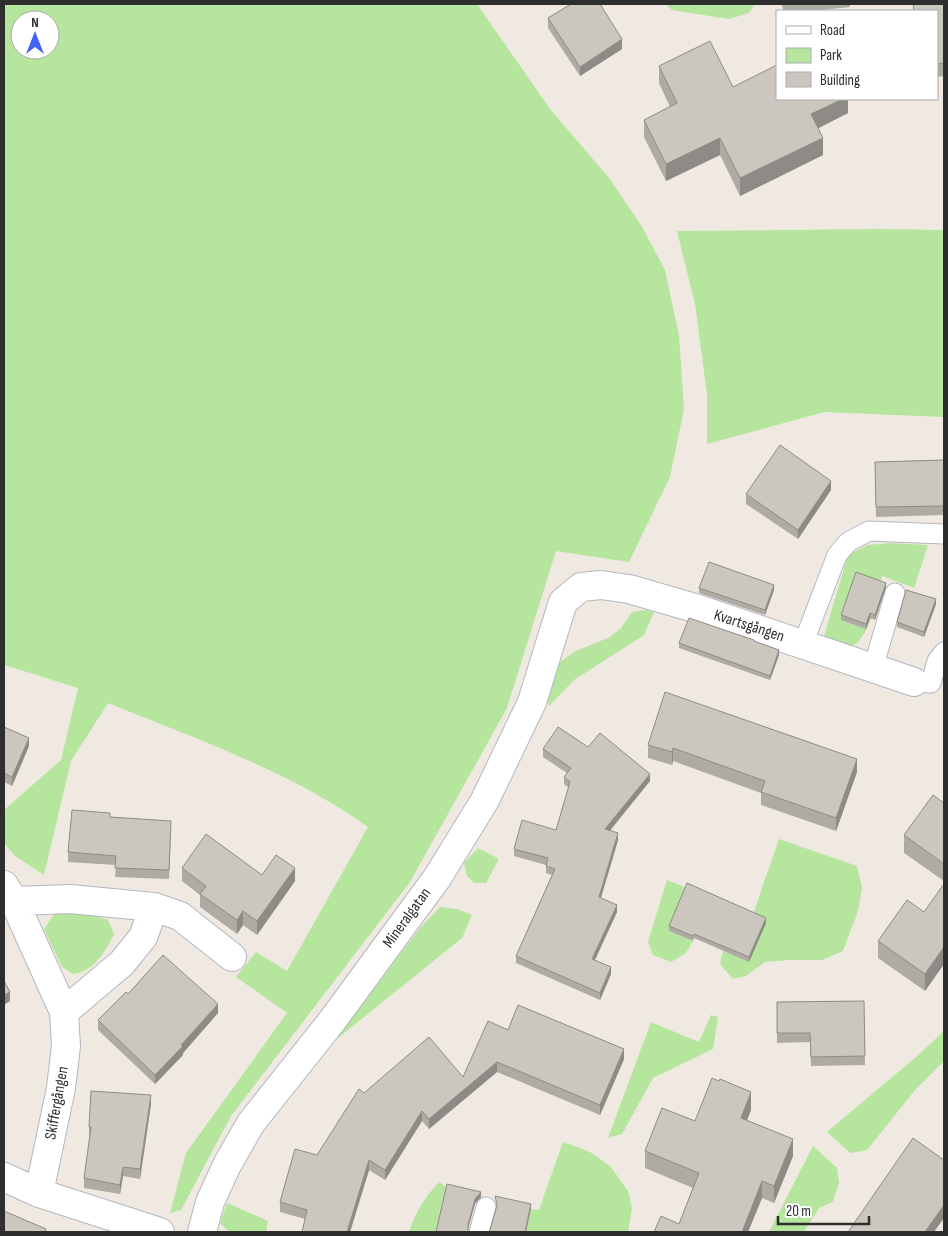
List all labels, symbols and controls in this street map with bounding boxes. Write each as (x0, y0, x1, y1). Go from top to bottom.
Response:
north arrow (10, 10, 60, 60)
legend (776, 10, 938, 100)
text: N (31, 14, 39, 31)
text: Road (820, 21, 845, 40)
text: Park (820, 46, 842, 65)
text: Building (820, 71, 860, 90)
street label: Kvartsgången (711, 606, 787, 646)
street label: Mineralgatan (379, 884, 435, 952)
street label: Skiffergången (41, 1065, 73, 1141)
scale bar (778, 1194, 869, 1226)
text: 20 m (786, 1202, 811, 1221)

